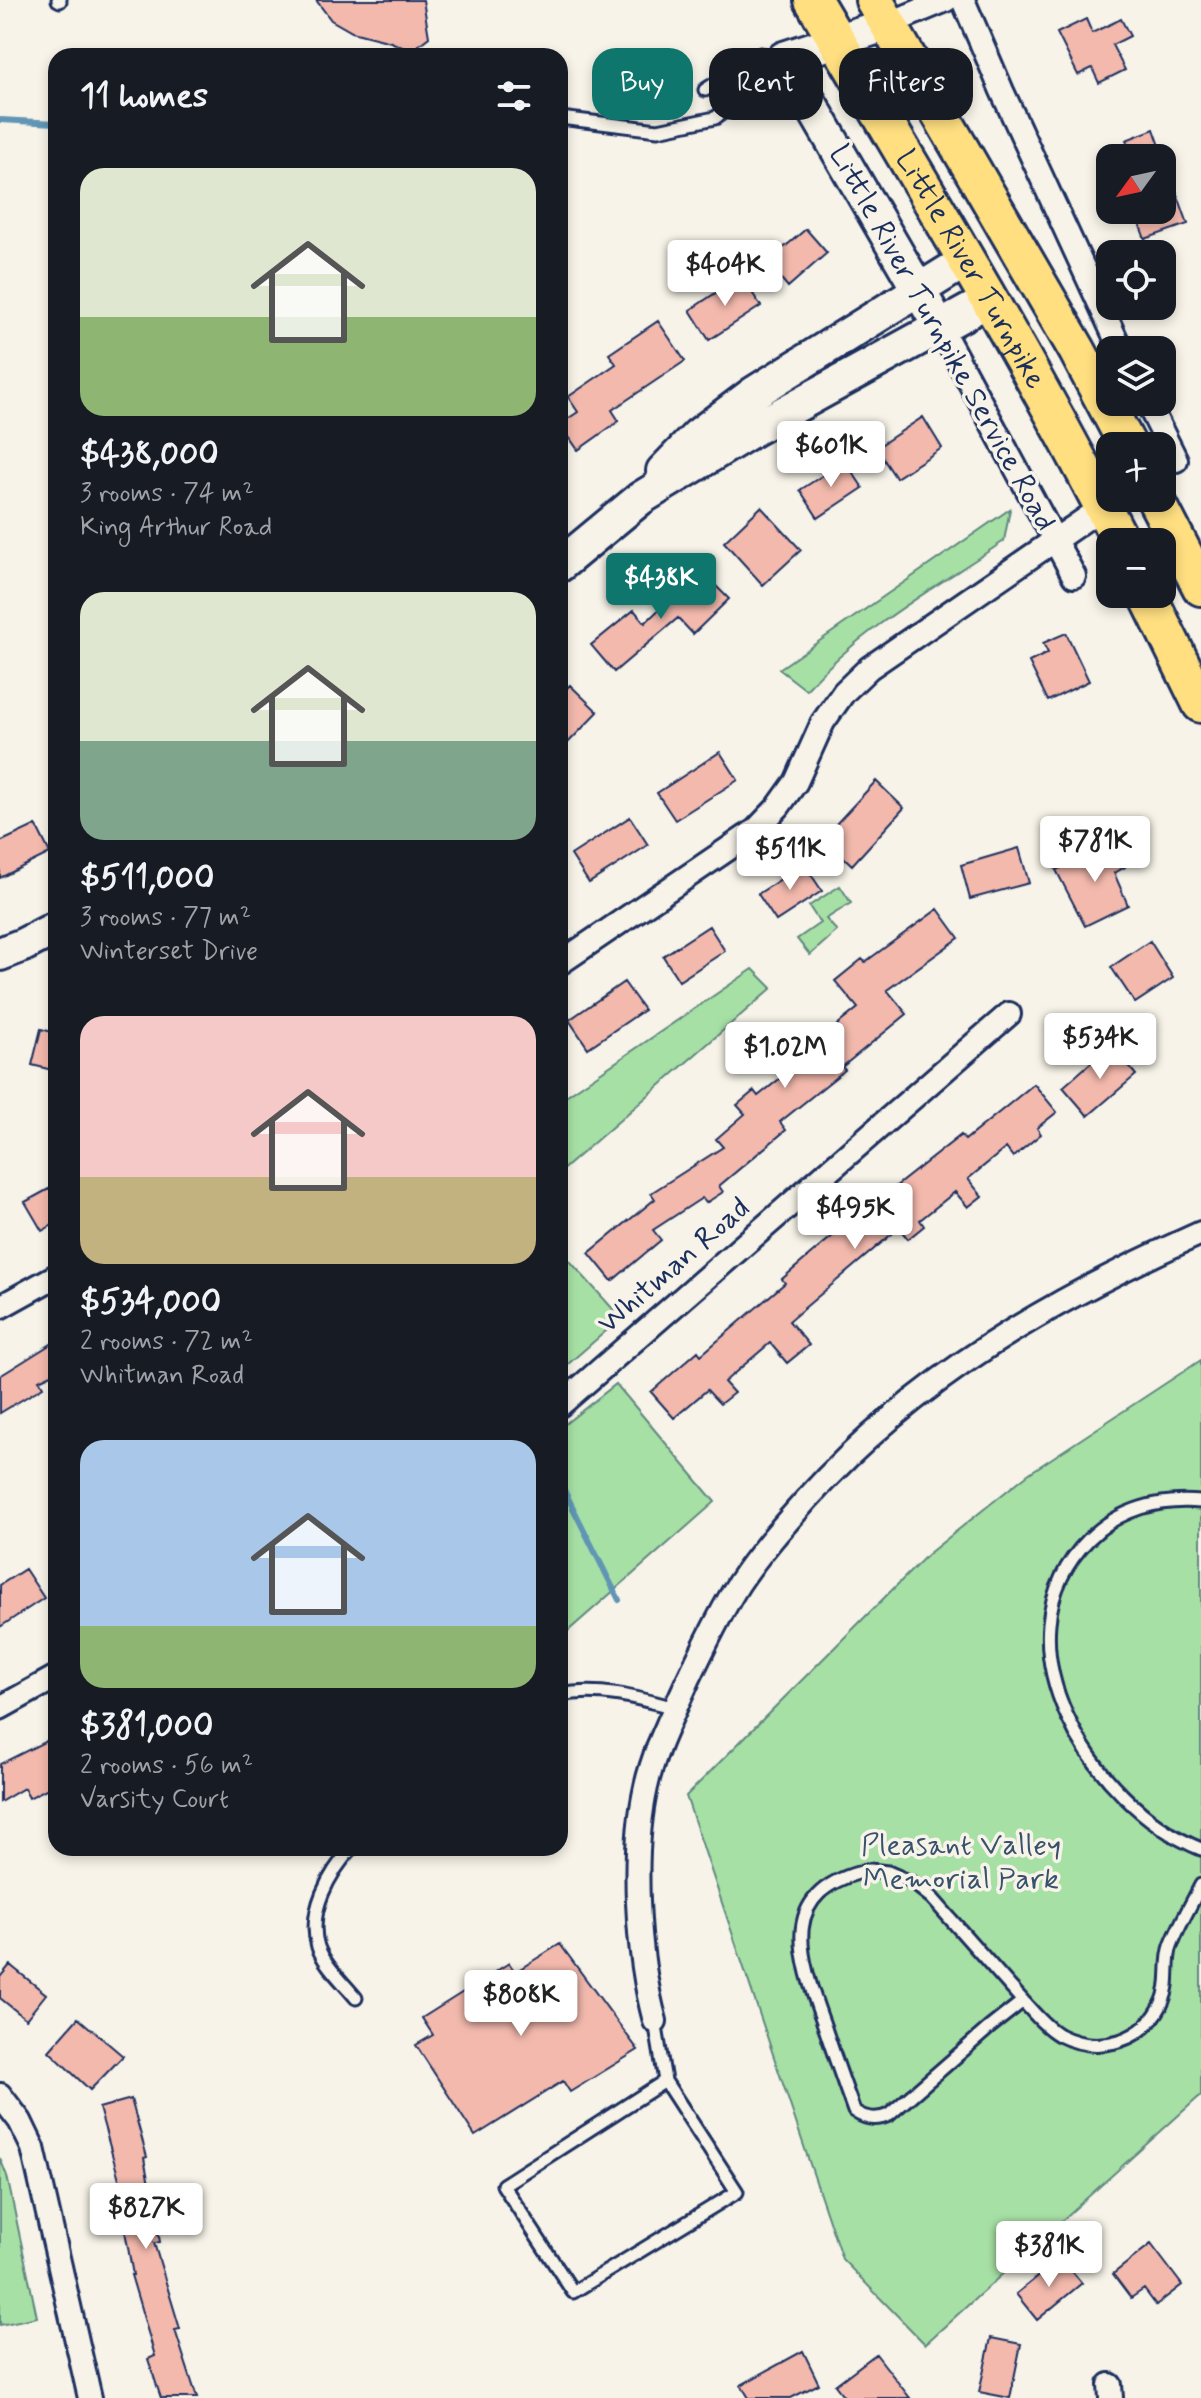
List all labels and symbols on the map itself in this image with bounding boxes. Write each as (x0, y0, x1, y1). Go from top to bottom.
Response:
street label: Little River Turnpike Service Road (819, 138, 1065, 538)
street label: Little River Turnpike (886, 142, 1055, 396)
north arrow (1096, 144, 1176, 224)
pin: $404K (669, 240, 781, 308)
pin: $601K (775, 421, 887, 489)
pin: $438K (605, 553, 717, 621)
pin: $781K (1039, 816, 1151, 884)
pin: $511K (734, 824, 846, 892)
pin: $534K (1044, 1013, 1156, 1081)
pin: $1.02M (720, 1022, 850, 1090)
pin: $495K (799, 1183, 911, 1251)
street label: Whitman Road (590, 1189, 758, 1343)
park label: Pleasant Valley Memorial Park (861, 1826, 1061, 1899)
pin: $808K (465, 1970, 577, 2038)
pin: $827K (90, 2183, 202, 2251)
pin: $381K (993, 2221, 1105, 2289)

